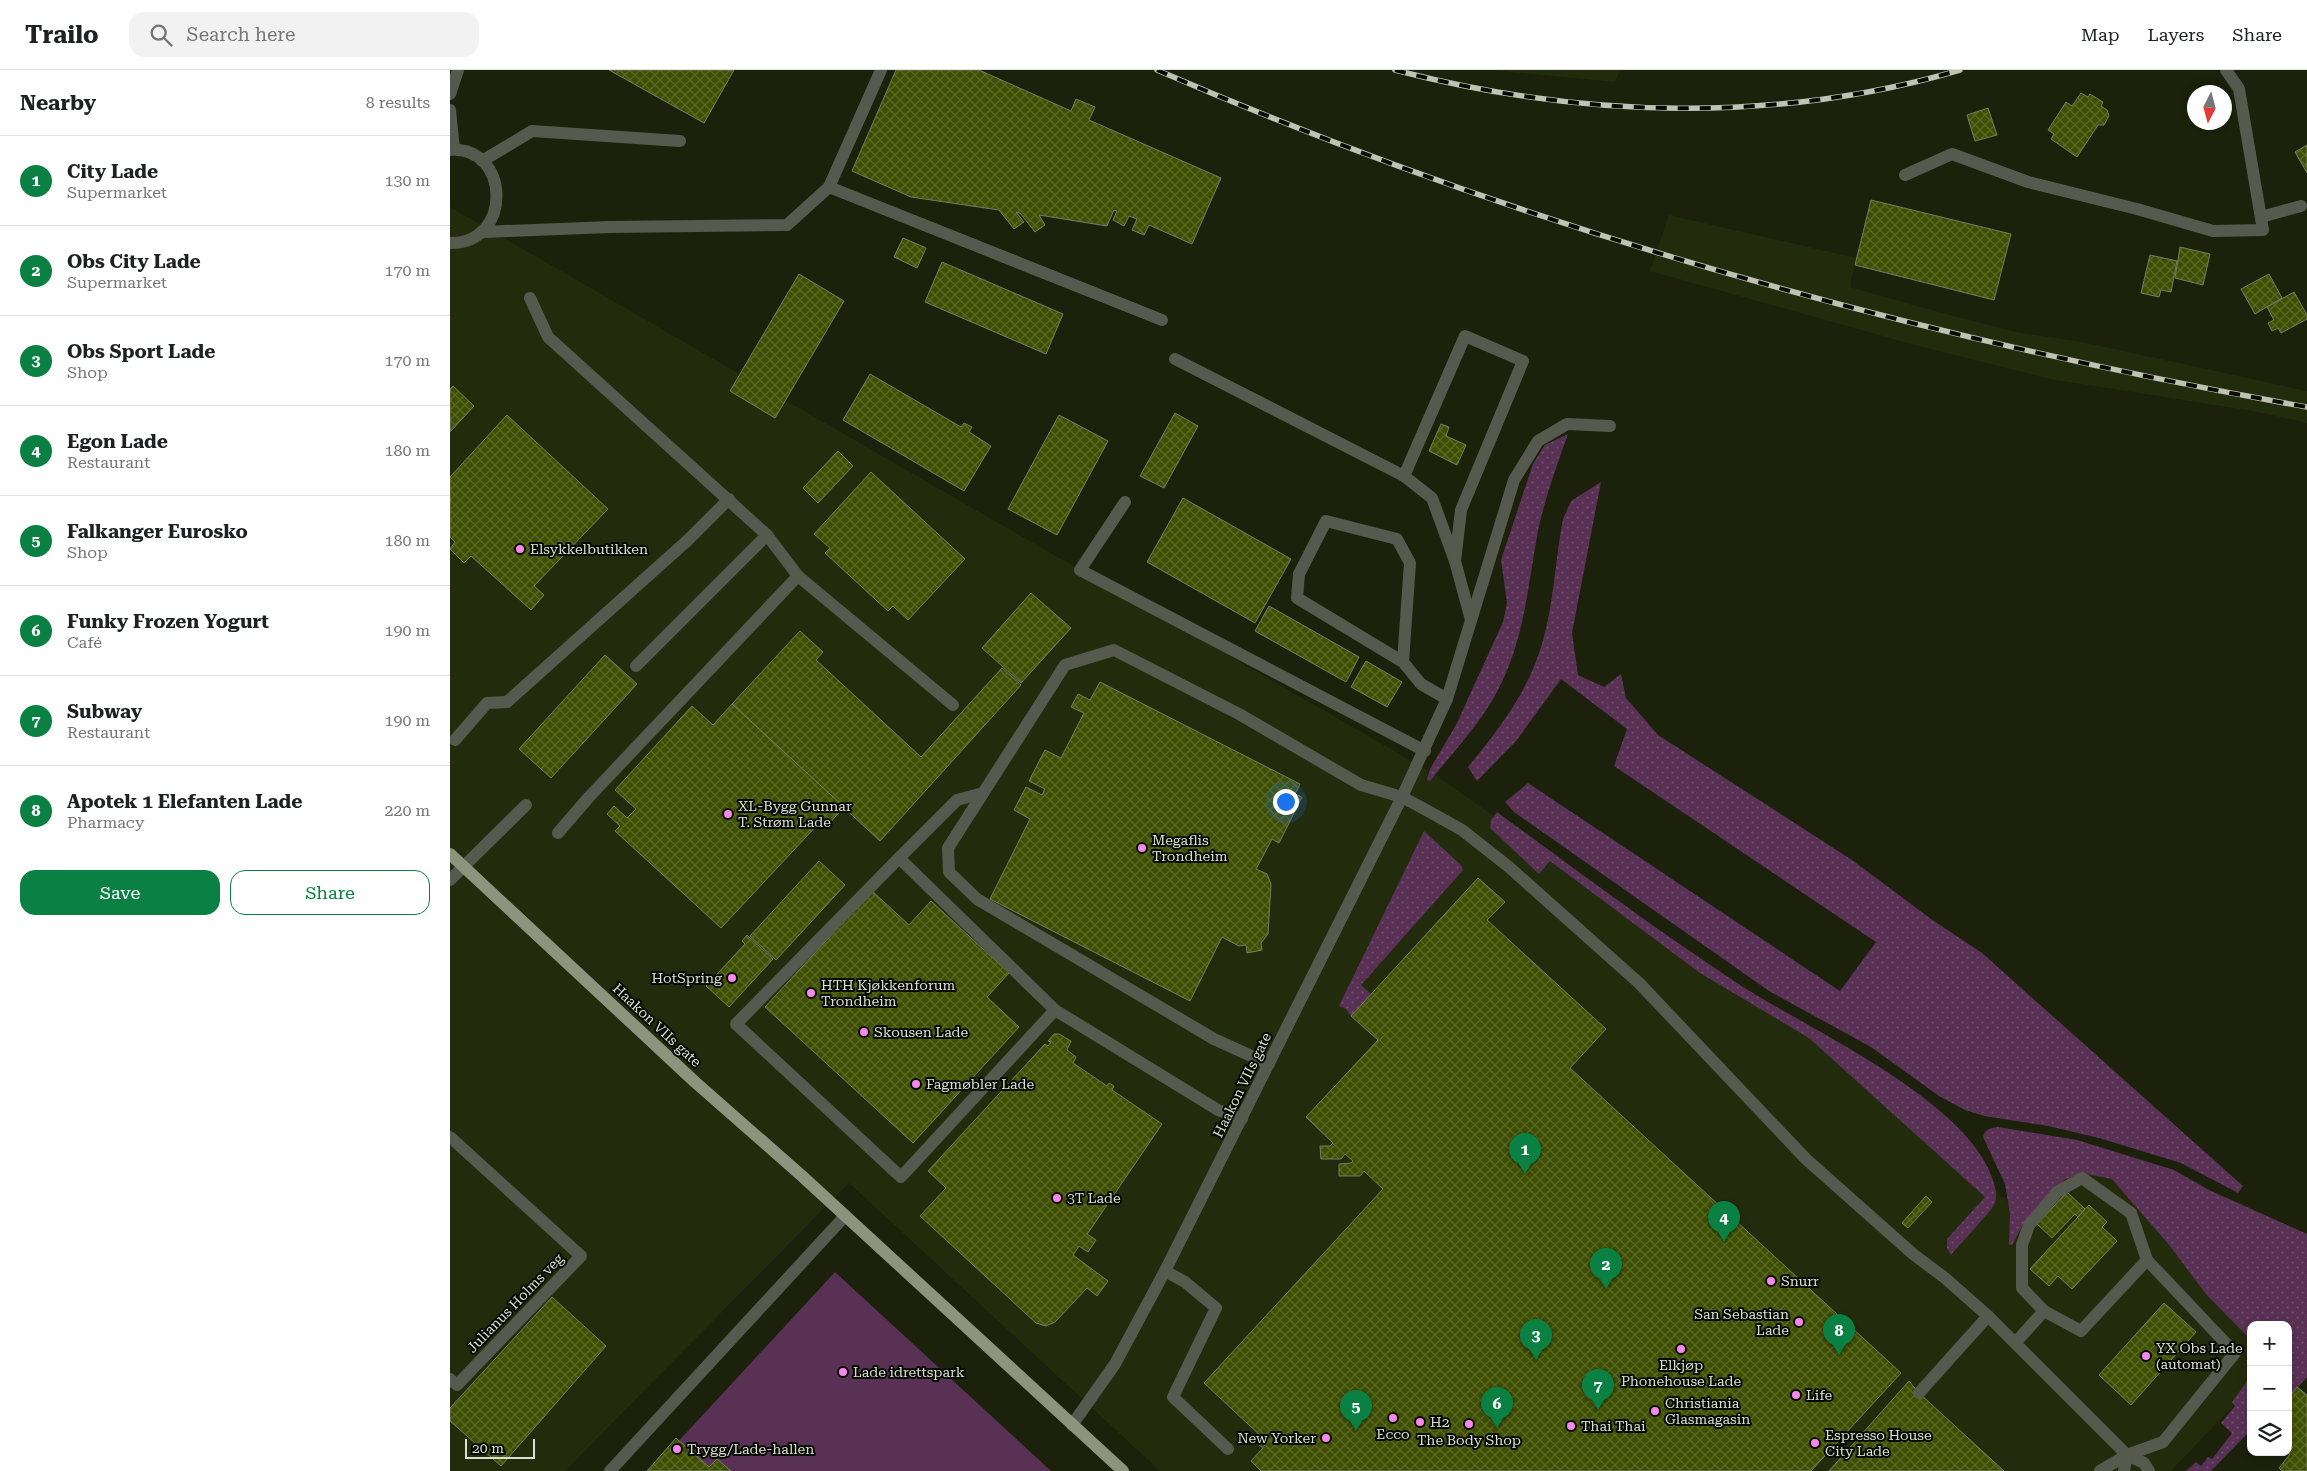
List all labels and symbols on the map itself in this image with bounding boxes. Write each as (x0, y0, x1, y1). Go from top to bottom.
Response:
north arrow (2187, 85, 2232, 130)
place label: Elsykkelbutikken (530, 541, 648, 557)
marker: Elsykkelbutikken (514, 543, 526, 555)
your location (1273, 789, 1299, 815)
place label: XL-Bygg Gunnar T. Strøm Lade (738, 798, 852, 830)
marker: XL-Bygg Gunnar T. Strøm Lade (722, 808, 734, 820)
place label: Megaflis Trondheim (1152, 832, 1228, 864)
marker: Megaflis Trondheim (1136, 842, 1148, 854)
place label: HotSpring (652, 970, 722, 986)
marker: HotSpring (726, 972, 738, 984)
place label: HTH Kjøkkenforum Trondheim (821, 977, 955, 1009)
street label: Haakon VIIs gate (610, 980, 705, 1070)
marker: HTH Kjøkkenforum Trondheim (805, 987, 817, 999)
place label: Skousen Lade (874, 1024, 969, 1040)
marker: Skousen Lade (858, 1026, 870, 1038)
street label: Haakon VIIs gate (1210, 1030, 1274, 1140)
place label: Fagmøbler Lade (926, 1076, 1034, 1092)
marker: Fagmøbler Lade (910, 1078, 922, 1090)
pin: 1 (1509, 1133, 1541, 1174)
place label: 3T Lade (1067, 1190, 1121, 1206)
marker: 3T Lade (1051, 1192, 1063, 1204)
pin: 4 (1708, 1201, 1740, 1242)
pin: 2 (1590, 1248, 1622, 1289)
street label: Julianus Holms veg (464, 1250, 566, 1356)
place label: Snurr (1781, 1273, 1819, 1289)
marker: Snurr (1765, 1275, 1777, 1287)
place label: San Sebastian Lade (1694, 1306, 1789, 1338)
pin: 8 (1823, 1314, 1855, 1355)
marker: San Sebastian Lade (1793, 1316, 1805, 1328)
pin: 3 (1520, 1319, 1552, 1360)
place label: YX Obs Lade (automat) (2156, 1340, 2243, 1372)
marker: Elkjøp Phonehouse Lade (1675, 1343, 1687, 1355)
marker: YX Obs Lade (automat) (2140, 1350, 2152, 1362)
place label: Elkjøp Phonehouse Lade (1621, 1357, 1741, 1389)
place label: Lade idrettspark (853, 1364, 965, 1380)
marker: Lade idrettspark (837, 1366, 849, 1378)
pin: 7 (1582, 1369, 1614, 1410)
pin: 6 (1481, 1387, 1513, 1428)
place label: Life (1806, 1387, 1833, 1403)
marker: Life (1790, 1389, 1802, 1401)
pin: 5 (1340, 1390, 1372, 1431)
place label: Christiania Glasmagasin (1665, 1395, 1750, 1427)
marker: Christiania Glasmagasin (1649, 1405, 1661, 1417)
marker: Ecco (1387, 1412, 1399, 1424)
place label: H2 (1430, 1414, 1450, 1430)
marker: H2 (1414, 1416, 1426, 1428)
marker: The Body Shop (1463, 1418, 1475, 1430)
place label: Thai Thai (1581, 1418, 1646, 1434)
marker: Thai Thai (1565, 1420, 1577, 1432)
place label: Ecco (1376, 1426, 1410, 1442)
place label: Espresso House City Lade (1825, 1427, 1932, 1459)
place label: New Yorker (1238, 1430, 1316, 1446)
marker: New Yorker (1320, 1432, 1332, 1444)
place label: The Body Shop (1417, 1432, 1521, 1448)
scale bar (465, 1436, 535, 1459)
marker: Espresso House City Lade (1809, 1437, 1821, 1449)
place label: Trygg/Lade-hallen (687, 1441, 814, 1457)
marker: Trygg/Lade-hallen (671, 1443, 683, 1455)

